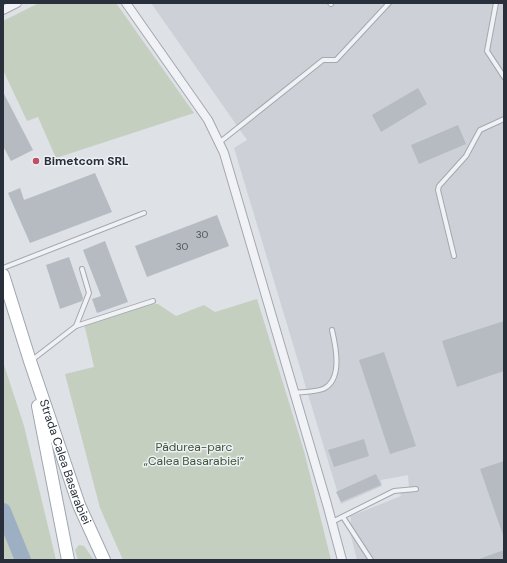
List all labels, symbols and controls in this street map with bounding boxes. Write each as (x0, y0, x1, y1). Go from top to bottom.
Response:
place label: Bimetcom SRL (44, 153, 129, 169)
marker: Bimetcom SRL (31, 156, 41, 166)
house number: 30 (196, 228, 209, 241)
house number: 30 (176, 240, 189, 253)
street label: Strada Calea Basarabiei (36, 397, 95, 527)
park label: Pădurea-parc „Calea Basarabiei” (144, 439, 245, 469)

